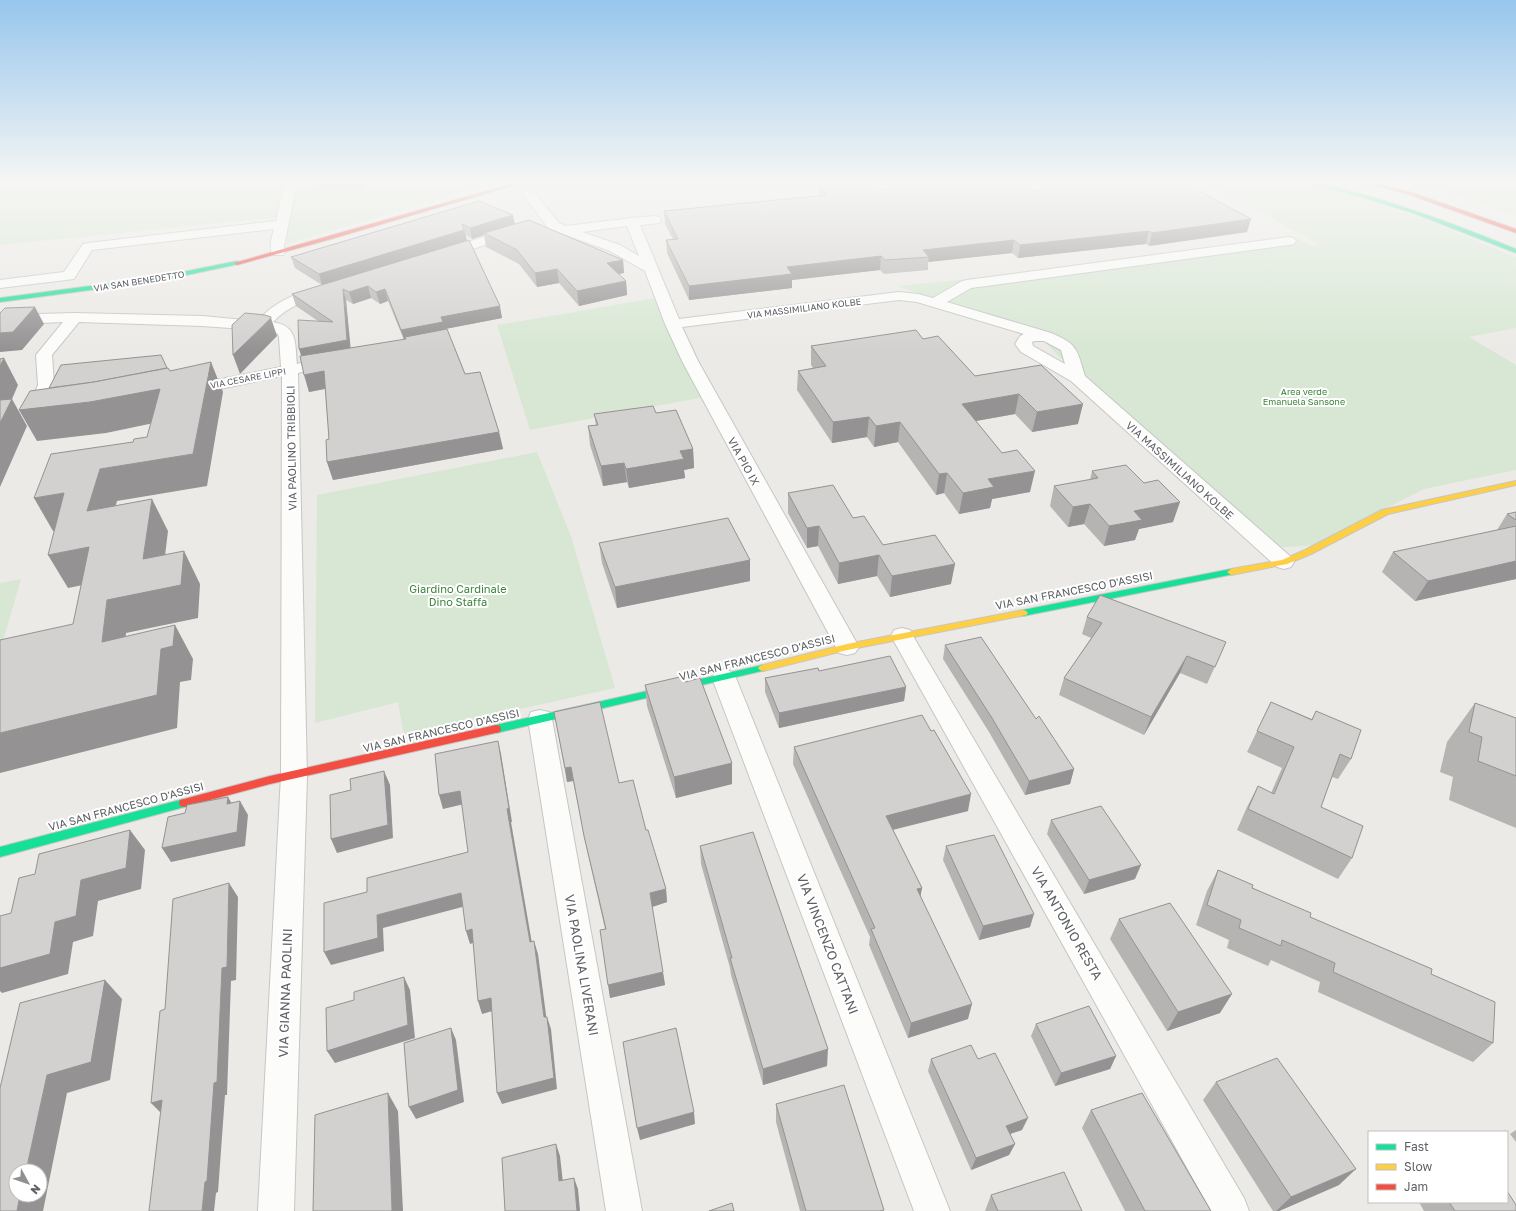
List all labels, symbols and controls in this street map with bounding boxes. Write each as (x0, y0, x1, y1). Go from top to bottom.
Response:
street label: VIA SAN BENEDETTO (93, 268, 185, 294)
street label: VIA MASSIMILIANO KOLBE (746, 296, 862, 320)
street label: VIA CESARE LIPPI (209, 365, 287, 391)
street label: VIA PAOLINO TRIBBIOLI (283, 385, 299, 511)
park label: Area verde Emanuela Sansone (1263, 386, 1345, 407)
street label: VIA MASSIMILIANO KOLBE (1124, 418, 1237, 522)
street label: VIA PIO IX (725, 435, 763, 487)
street label: VIA SAN FRANCESCO D'ASSISI (994, 568, 1154, 612)
park label: Giardino Cardinale Dino Staffa (409, 582, 507, 608)
street label: VIA SAN FRANCESCO D'ASSISI (678, 631, 836, 683)
street label: VIA SAN FRANCESCO D'ASSISI (361, 706, 521, 754)
street label: VIA SAN FRANCESCO D'ASSISI (47, 779, 205, 833)
street label: VIA ANTONIO RESTA (1028, 863, 1106, 983)
street label: VIA VINCENZO CATTANI (794, 872, 862, 1016)
street label: VIA PAOLINA LIVERANI (562, 893, 602, 1037)
street label: VIA GIANNA PAOLINI (275, 928, 295, 1058)
legend (1368, 1131, 1508, 1203)
text: Fast (1404, 1139, 1429, 1154)
text: Slow (1404, 1159, 1432, 1174)
north arrow (8, 1163, 48, 1203)
text: Jam (1404, 1179, 1428, 1194)
text: N (28, 1182, 44, 1197)

